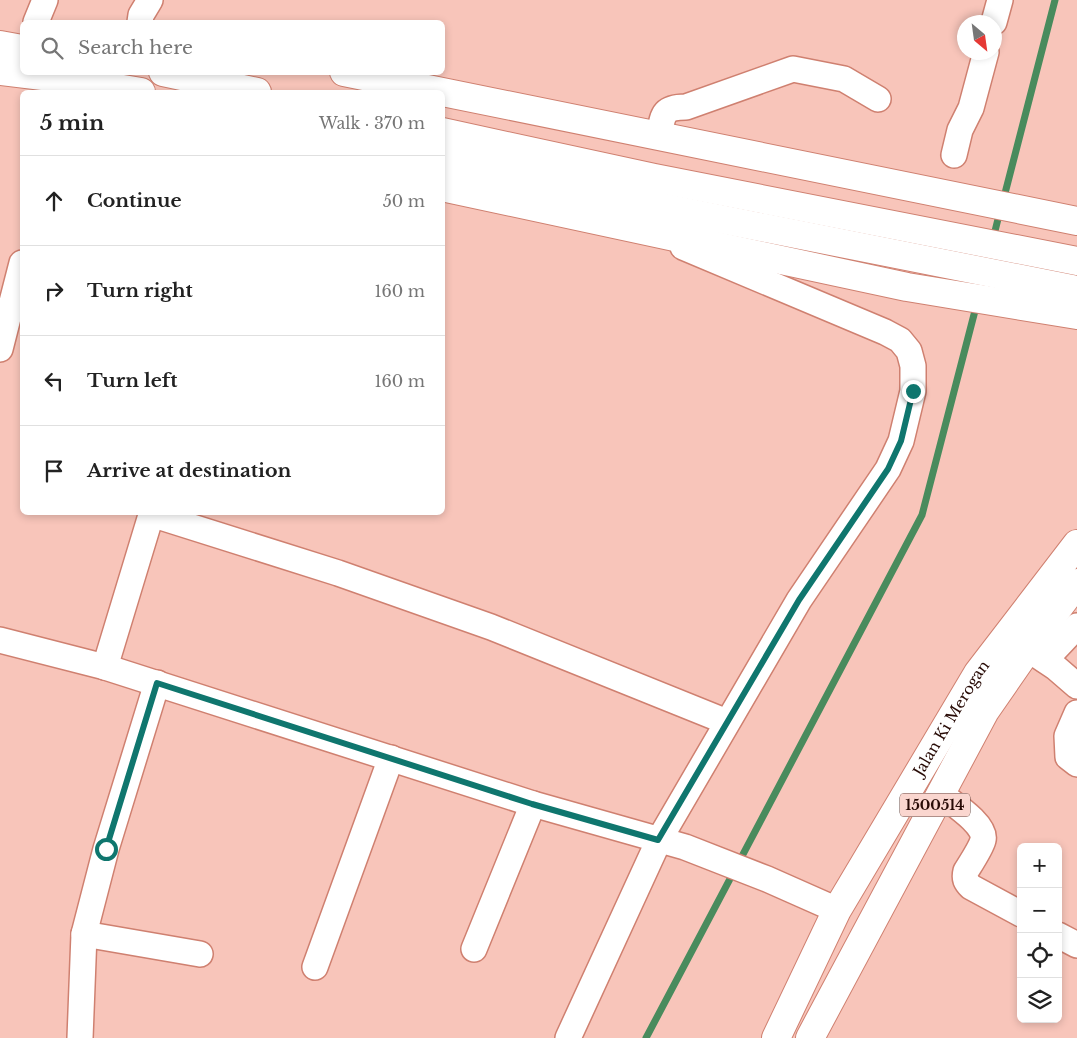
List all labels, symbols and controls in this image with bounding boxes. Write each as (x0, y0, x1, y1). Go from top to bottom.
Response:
north arrow (957, 15, 1002, 60)
search box (20, 20, 445, 75)
icon: search (38, 34, 66, 62)
text: Search here (78, 36, 193, 59)
text: 5 min (40, 110, 104, 136)
text: Walk · 370 m (319, 113, 425, 133)
icon: ahead (40, 187, 68, 215)
text: Continue (87, 189, 182, 212)
text: 50 m (383, 191, 425, 211)
icon: right (40, 277, 68, 305)
text: Turn right (87, 279, 193, 302)
text: 160 m (374, 281, 425, 301)
icon: left (40, 367, 68, 395)
text: Turn left (87, 369, 178, 392)
text: 160 m (374, 371, 425, 391)
route end (902, 380, 925, 403)
icon: arrive (40, 457, 68, 485)
text: Arrive at destination (87, 459, 291, 482)
street label: Jalan Ki Merogan (908, 656, 993, 781)
road number: 1500514 (900, 794, 970, 816)
route start (95, 838, 118, 861)
map controls (1017, 843, 1062, 1023)
button: + (1017, 843, 1062, 888)
button: − (1017, 888, 1062, 933)
button: locate (1017, 933, 1062, 978)
button: layers (1017, 978, 1062, 1023)

